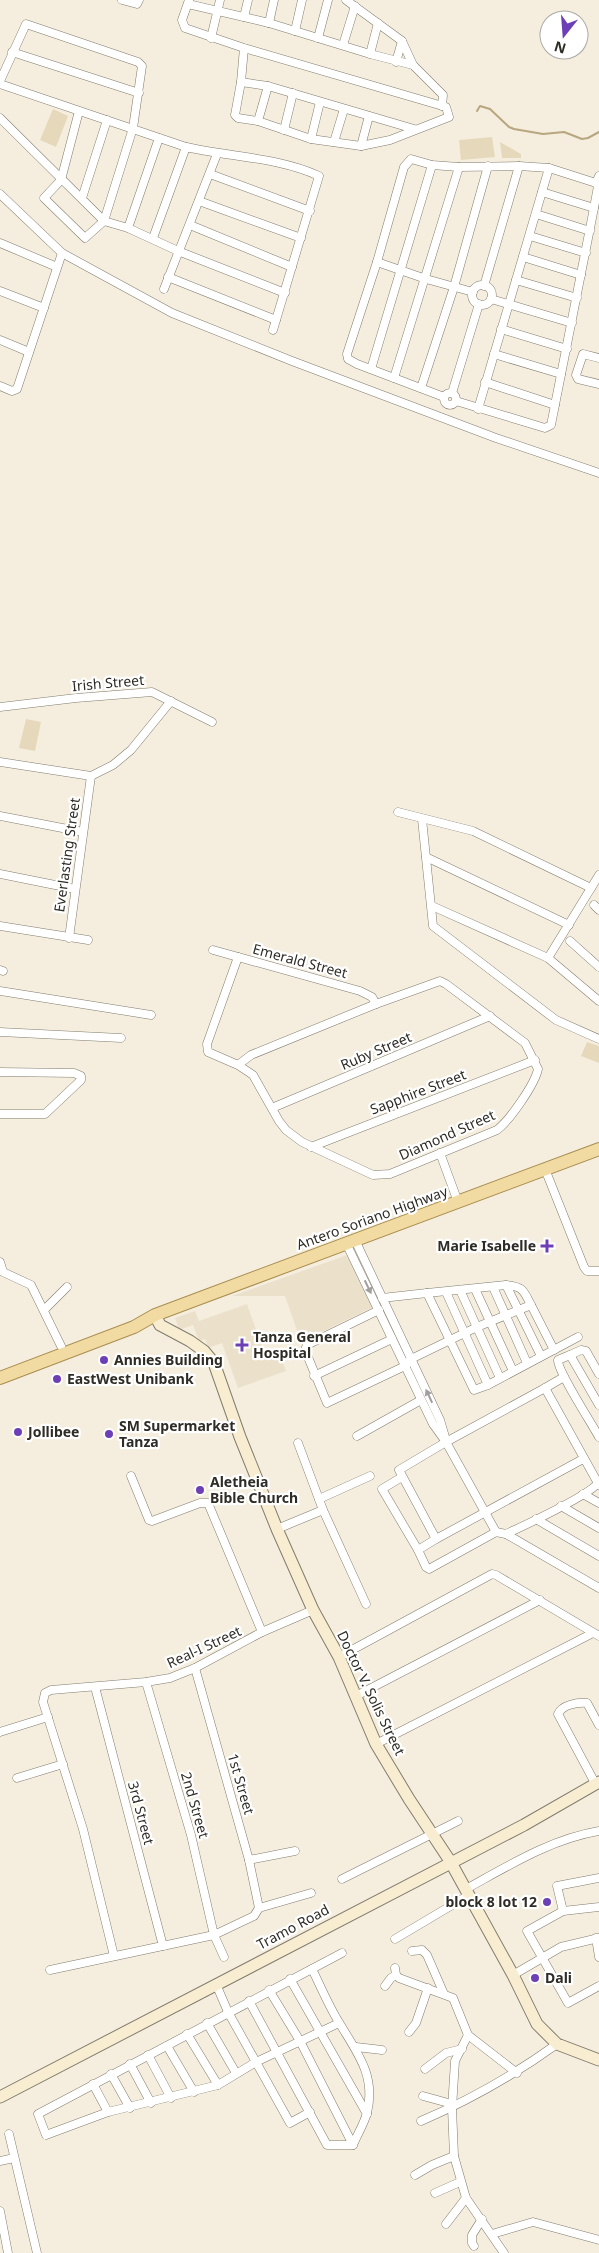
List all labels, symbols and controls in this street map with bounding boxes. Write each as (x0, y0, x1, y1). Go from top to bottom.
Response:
north arrow (539, 10, 589, 60)
text: N (552, 37, 568, 59)
street label: Irish Street (71, 670, 145, 695)
street label: Everlasting Street (49, 796, 84, 913)
street label: Emerald Street (251, 939, 349, 982)
street label: Ruby Street (337, 1027, 414, 1074)
street label: Sapphire Street (367, 1065, 468, 1119)
street label: Diamond Street (396, 1105, 498, 1164)
street label: Antero Soriano Highway (294, 1181, 451, 1254)
place label: Marie Isabelle (437, 1236, 536, 1255)
marker: Marie Isabelle (540, 1239, 554, 1253)
one-way arrow (364, 1280, 372, 1294)
place label: Tanza General Hospital (253, 1327, 351, 1362)
marker: Tanza General Hospital (235, 1338, 249, 1352)
place label: Annies Building (114, 1350, 223, 1369)
marker: Annies Building (98, 1354, 110, 1366)
place label: EastWest Unibank (67, 1369, 194, 1388)
marker: EastWest Unibank (51, 1373, 63, 1385)
one-way arrow (424, 1389, 432, 1403)
place label: SM Supermarket Tanza (119, 1416, 235, 1451)
place label: Jollibee (26, 1422, 79, 1441)
marker: Jollibee (12, 1426, 24, 1438)
marker: SM Supermarket Tanza (103, 1428, 115, 1440)
place label: Aletheia Bible Church (210, 1472, 298, 1507)
marker: Aletheia Bible Church (194, 1484, 206, 1496)
street label: Real-I Street (163, 1621, 244, 1672)
street label: Doctor V. Solis Street (333, 1627, 410, 1758)
street label: 1st Street (224, 1751, 259, 1817)
street label: 2nd Street (177, 1770, 214, 1840)
street label: 3rd Street (124, 1779, 159, 1847)
place label: block 8 lot 12 (445, 1892, 537, 1911)
marker: block 8 lot 12 (541, 1896, 553, 1908)
street label: Tramo Road (253, 1900, 332, 1954)
place label: Dali (545, 1968, 572, 1987)
marker: Dali (529, 1972, 541, 1984)

